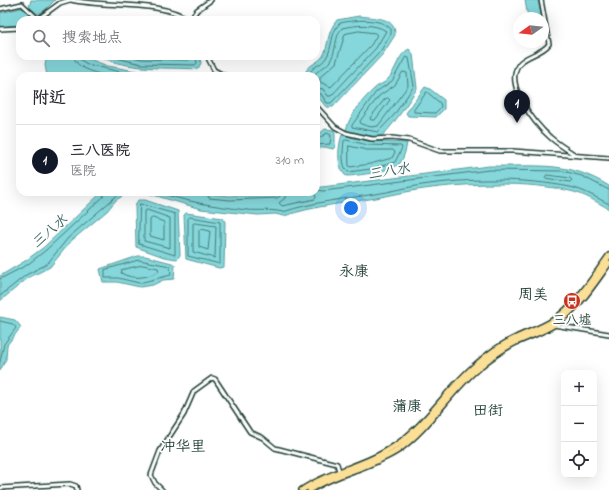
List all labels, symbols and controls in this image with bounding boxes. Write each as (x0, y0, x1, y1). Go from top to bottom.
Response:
north arrow (513, 12, 549, 48)
search box (16, 16, 320, 60)
icon: search (30, 27, 52, 49)
text: 搜索地点 (62, 27, 122, 49)
text: 附近 (32, 86, 66, 111)
pin: 1 (504, 90, 530, 123)
text: 三八医院 (70, 140, 130, 162)
text: 1 (43, 151, 47, 170)
text: 310 m (276, 151, 304, 170)
water label: 三八水 (367, 158, 412, 186)
text: 医院 (70, 162, 96, 181)
your location (341, 198, 361, 218)
water label: 三八水 (27, 210, 73, 254)
district label: 永康 (339, 261, 369, 283)
district label: 周美 (518, 284, 548, 306)
bus stop icon: 三八墟 (562, 291, 582, 311)
place label: 三八墟 (552, 311, 592, 330)
map controls (561, 370, 597, 478)
button: + (561, 370, 597, 406)
district label: 蒲康 (392, 396, 422, 418)
district label: 田街 (473, 400, 503, 422)
button: − (561, 406, 597, 442)
district label: 冲华里 (160, 436, 206, 458)
button: locate (561, 442, 597, 478)

